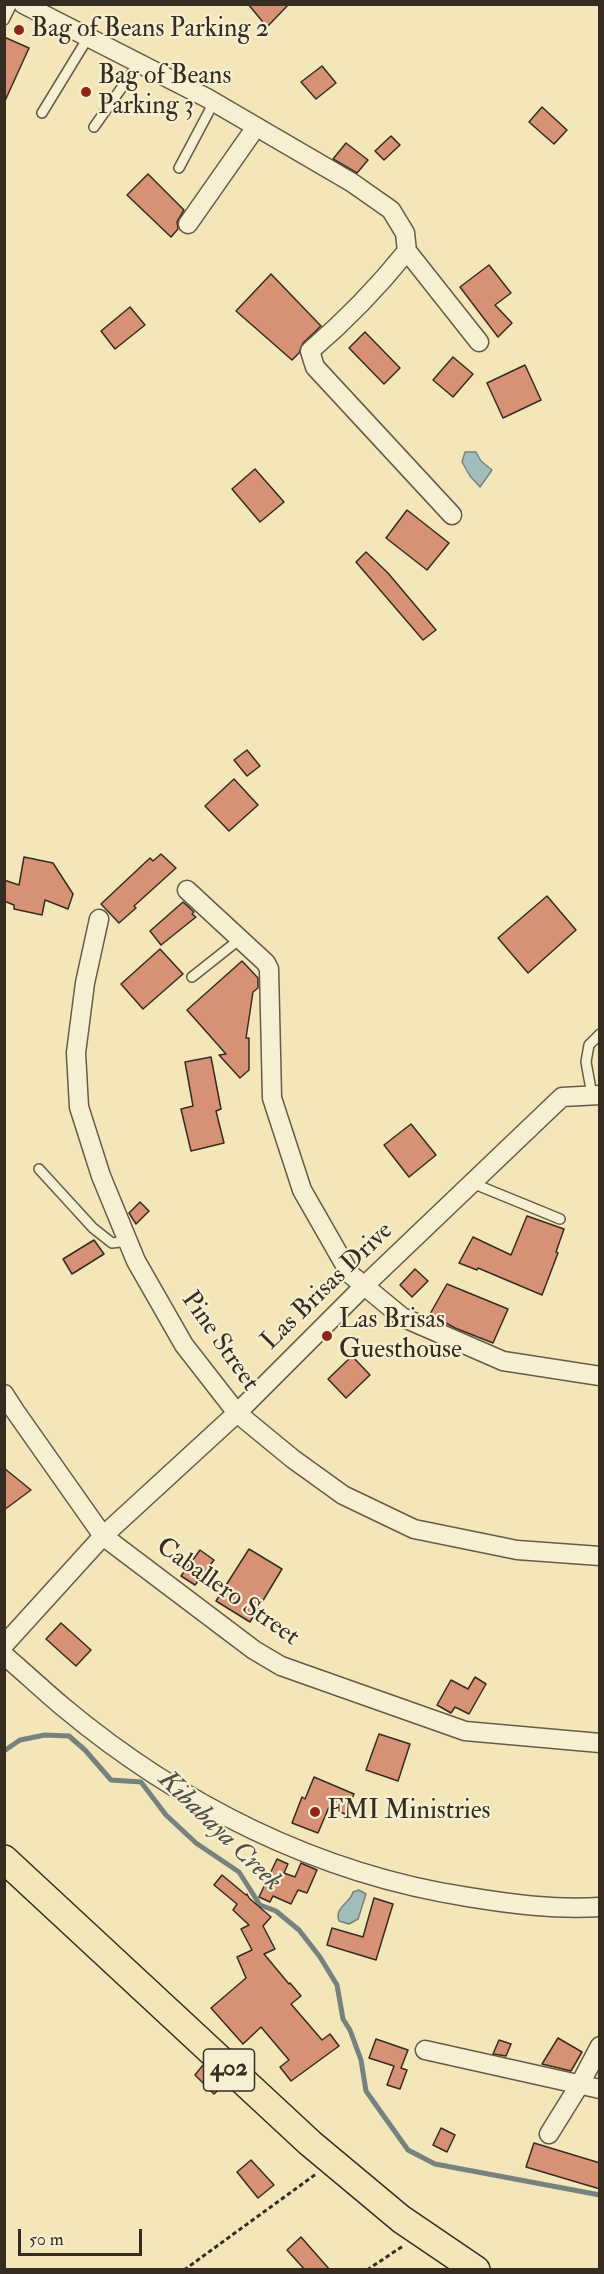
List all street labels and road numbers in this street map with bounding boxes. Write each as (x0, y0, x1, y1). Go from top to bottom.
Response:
street label: Las Brisas Drive (256, 1216, 400, 1358)
street label: Pine Street (173, 1286, 265, 1398)
street label: Caballero Street (149, 1532, 305, 1654)
road number: 402 (204, 2049, 254, 2091)

